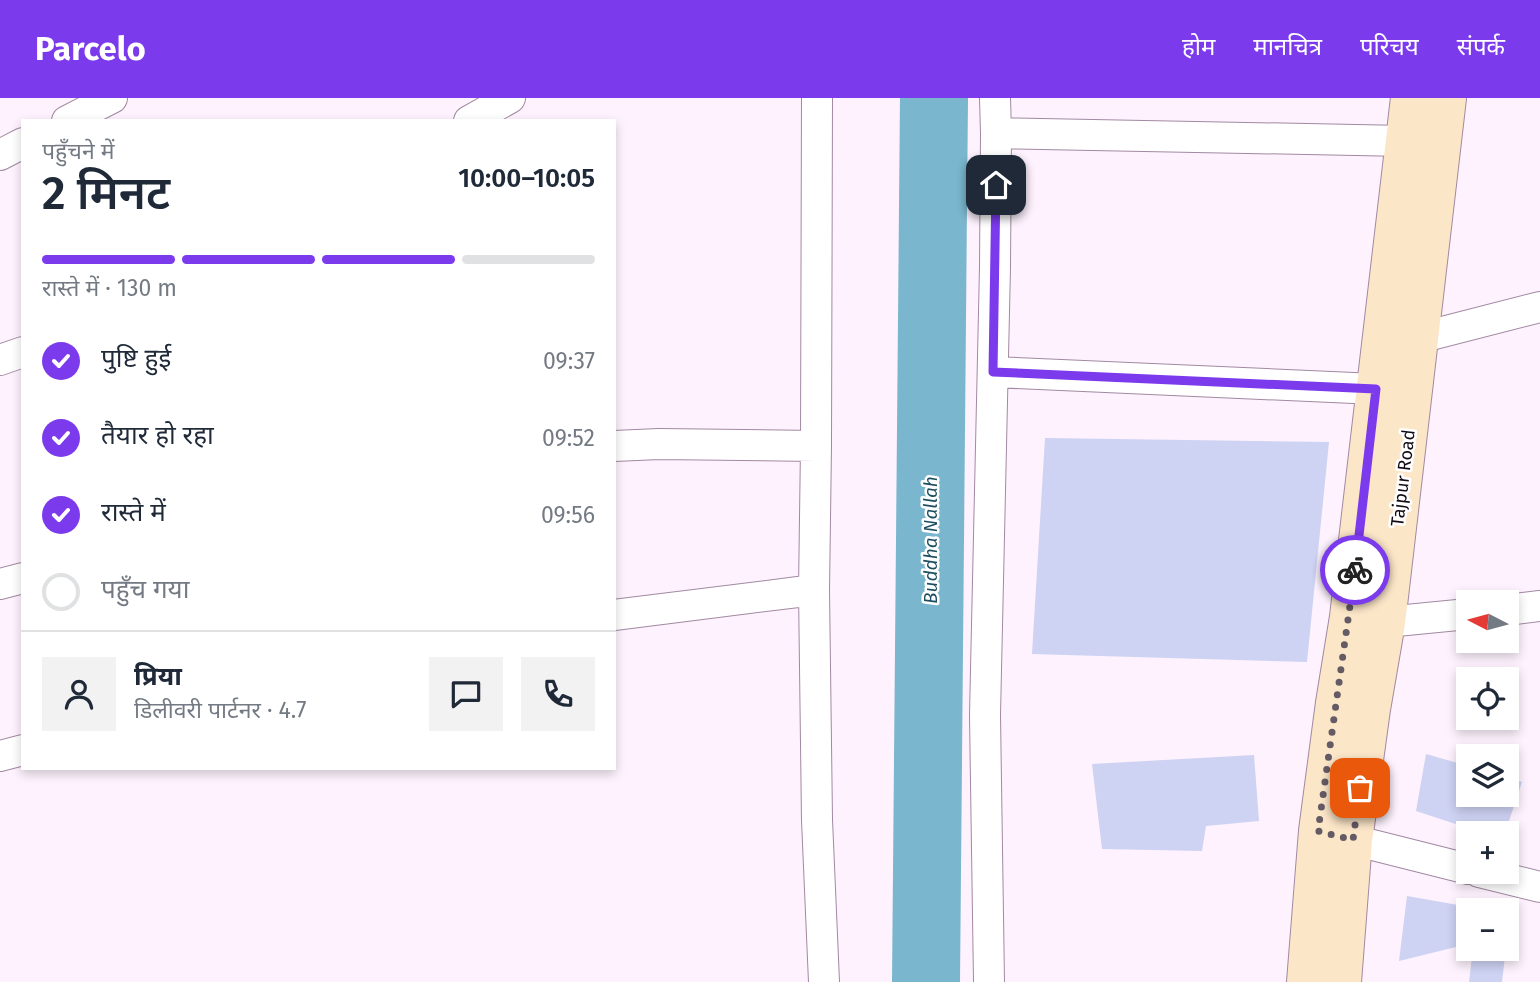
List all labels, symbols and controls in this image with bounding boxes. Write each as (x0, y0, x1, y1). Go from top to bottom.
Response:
text: Parcelo (35, 29, 146, 69)
text: होम (1182, 33, 1215, 61)
text: मानचित्र (1253, 33, 1322, 61)
text: परिचय (1360, 33, 1419, 61)
text: संपर्क (1457, 33, 1505, 61)
text: पहुँचने में (42, 137, 115, 165)
pin (966, 155, 1026, 215)
text: 10:00–10:05 (458, 163, 595, 194)
text: 2 मिनट (42, 166, 170, 221)
icon: home (977, 166, 1015, 204)
text: रास्ते में · 130 m (42, 274, 177, 302)
icon: check (42, 342, 80, 380)
text: पुष्टि हुई (101, 343, 171, 374)
text: 09:37 (543, 347, 595, 375)
icon: check (42, 419, 80, 457)
text: तैयार हो रहा (101, 420, 214, 451)
text: 09:52 (542, 424, 595, 452)
street label: Tajpur Road (1386, 428, 1420, 528)
water label: Buddha Nallah (919, 476, 942, 604)
icon: check (42, 496, 80, 534)
text: रास्ते में (101, 497, 166, 528)
text: 09:56 (541, 501, 595, 529)
courier (1320, 535, 1390, 605)
icon: bike (1336, 551, 1374, 589)
text: पहुँच गया (101, 574, 189, 605)
north arrow (1456, 590, 1519, 653)
map controls (1456, 590, 1519, 961)
button: person (42, 657, 116, 731)
button: chat (429, 657, 503, 731)
button: phone (521, 657, 595, 731)
text: प्रिया (134, 661, 182, 692)
button: locate (1456, 667, 1519, 730)
text: डिलीवरी पार्टनर · 4.7 (134, 696, 307, 724)
button: layers (1456, 744, 1519, 807)
pin (1330, 758, 1390, 818)
icon: bag (1341, 769, 1379, 807)
button: + (1456, 821, 1519, 884)
button: − (1456, 898, 1519, 961)

